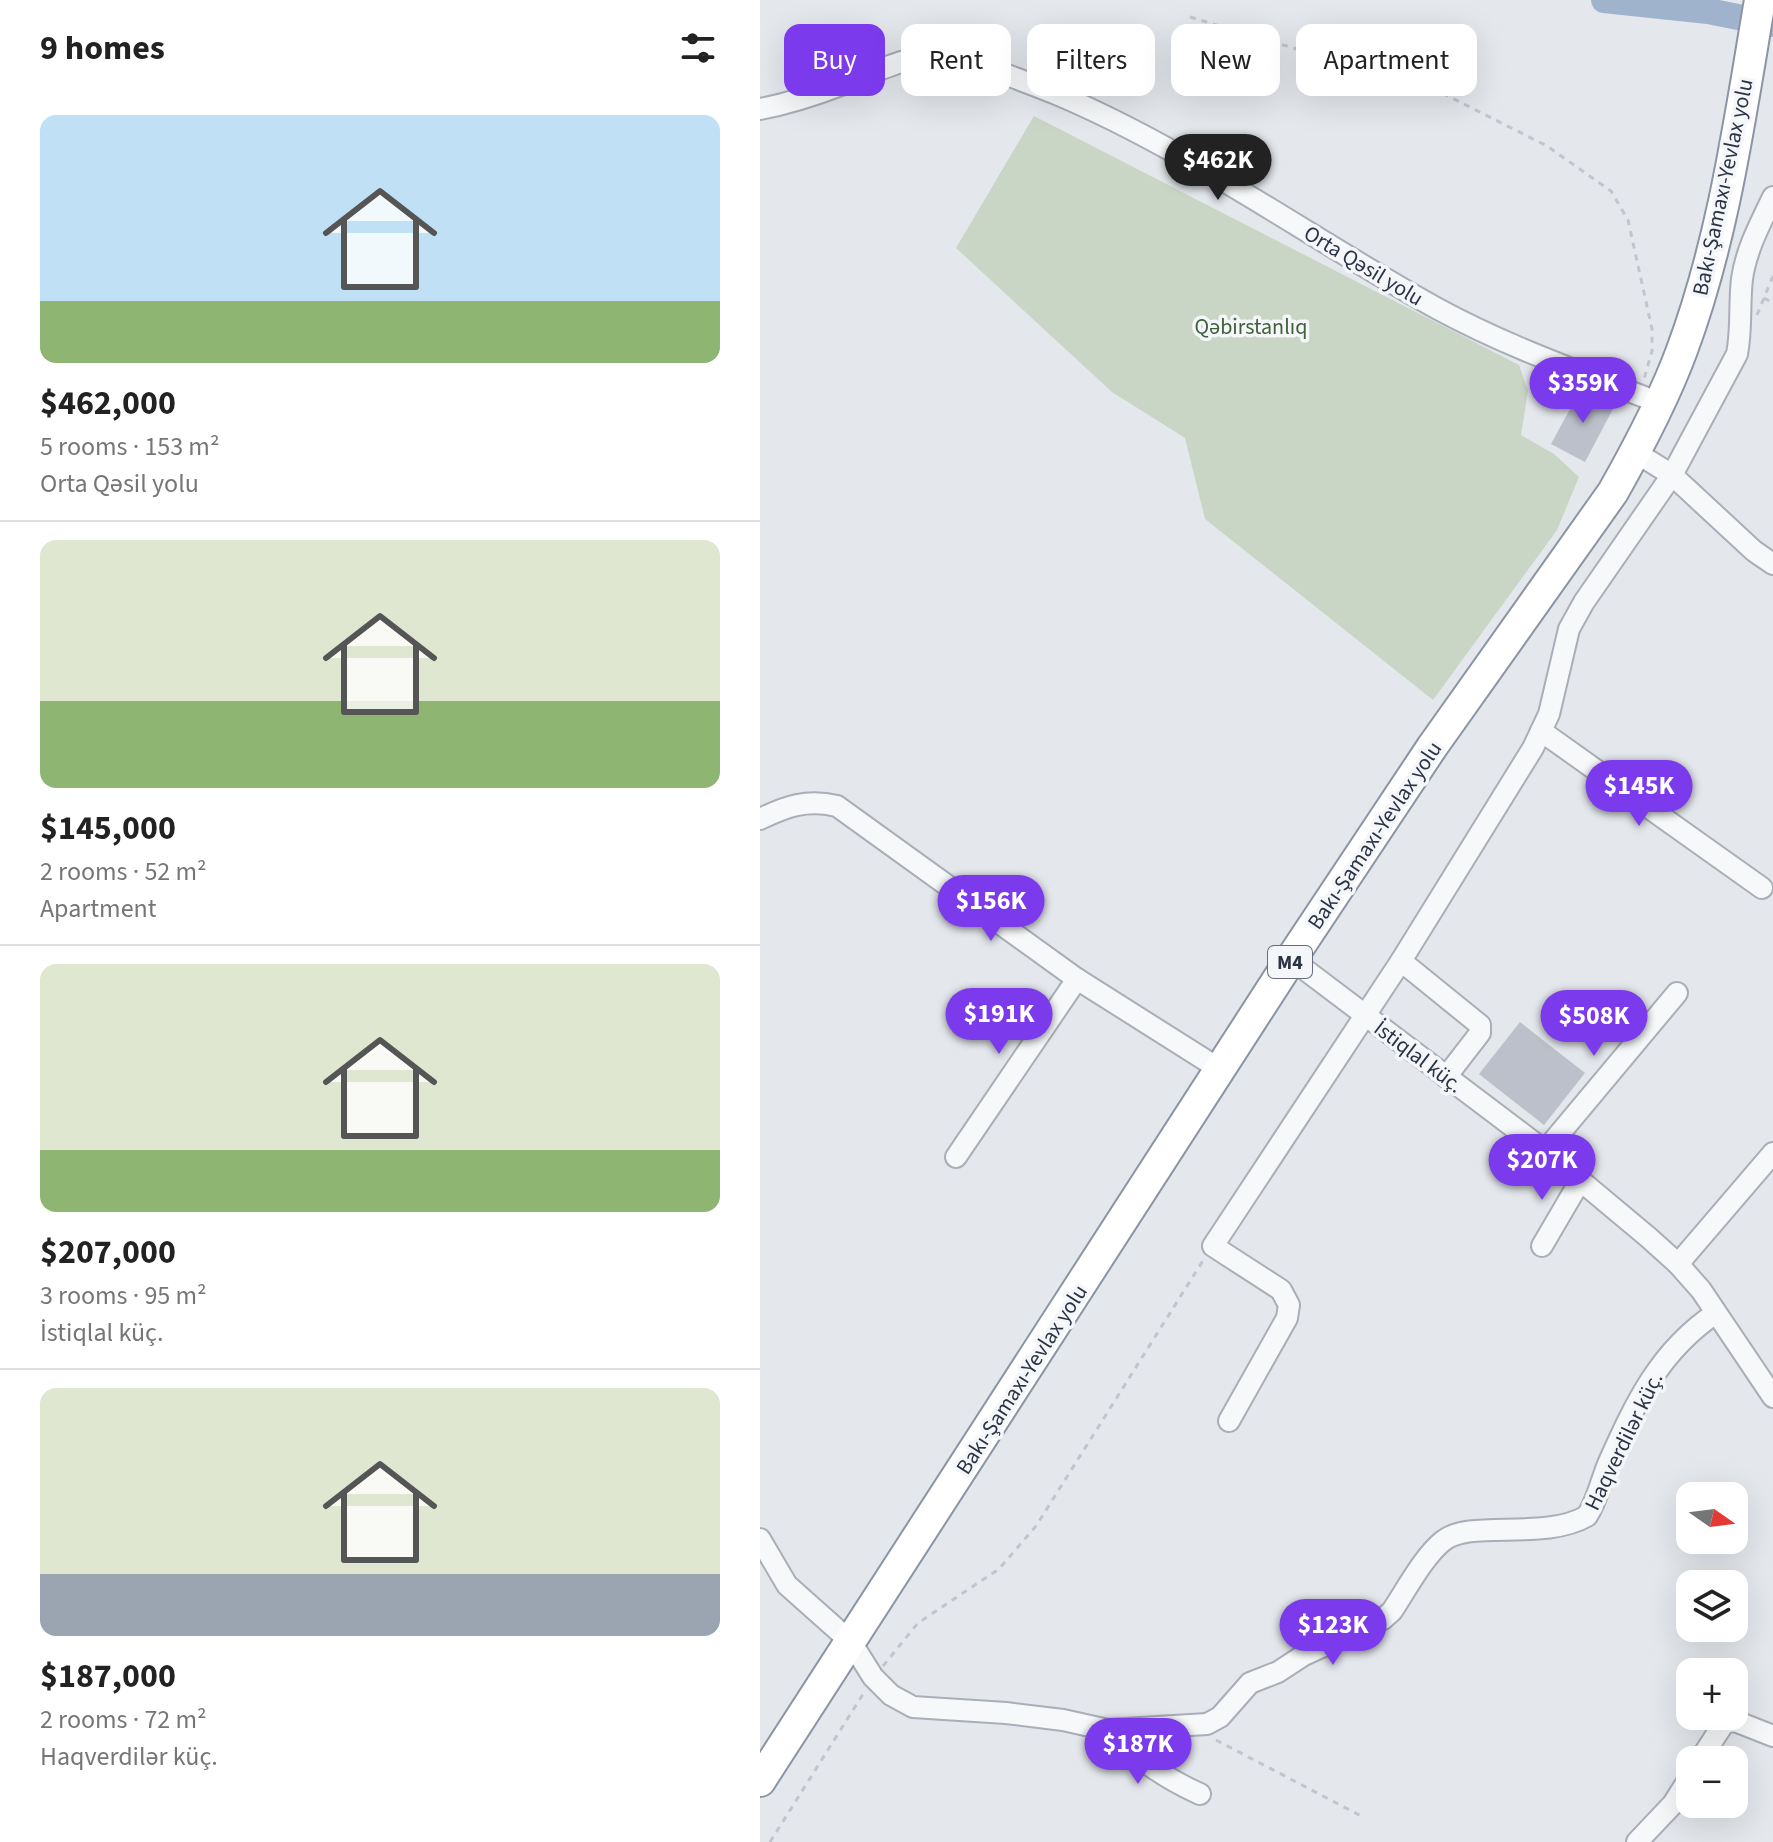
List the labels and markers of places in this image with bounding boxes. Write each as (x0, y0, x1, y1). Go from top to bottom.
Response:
pin: $462K (1162, 134, 1274, 202)
pin: $359K (1527, 357, 1639, 425)
pin: $145K (1583, 760, 1695, 828)
pin: $156K (935, 875, 1047, 943)
pin: $191K (943, 988, 1055, 1056)
pin: $508K (1538, 990, 1650, 1058)
pin: $207K (1486, 1134, 1598, 1202)
pin: $123K (1277, 1599, 1389, 1667)
pin: $187K (1082, 1718, 1194, 1786)

